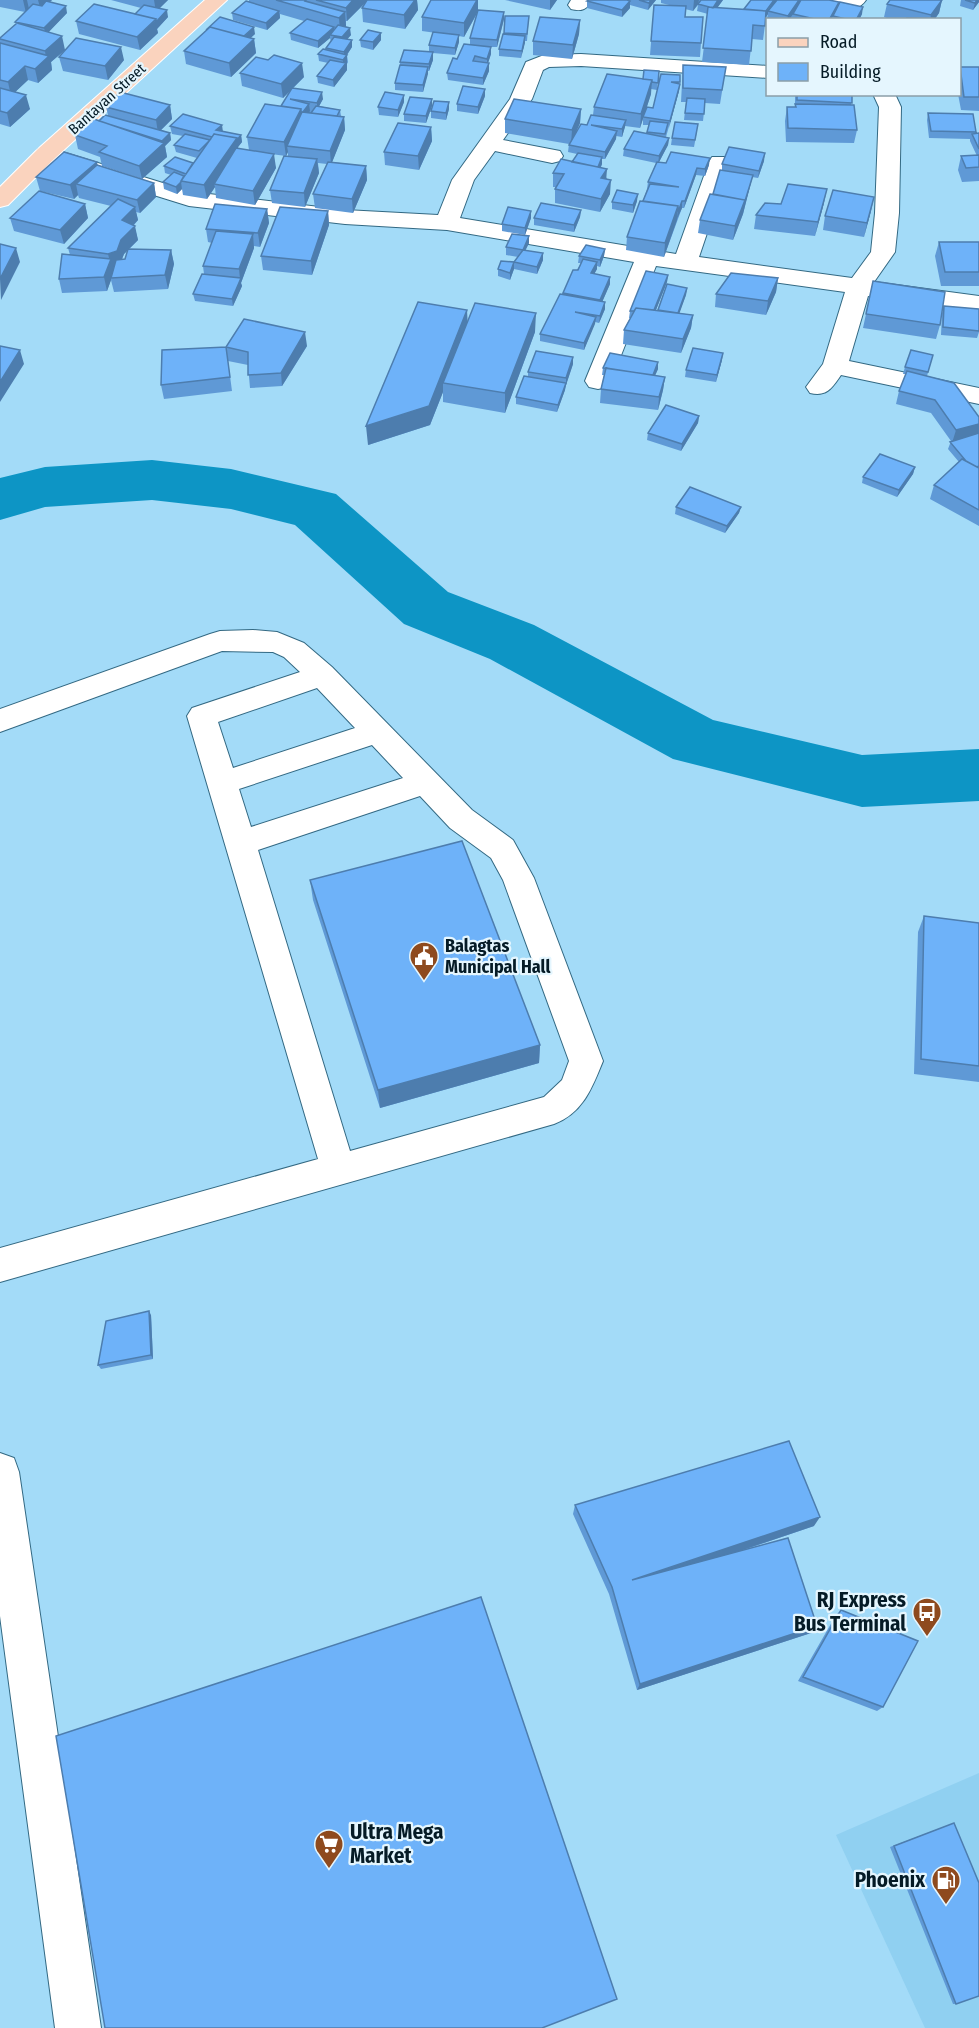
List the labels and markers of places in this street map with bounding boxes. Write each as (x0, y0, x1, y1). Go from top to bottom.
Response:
place label: Balagtas Municipal Hall (445, 935, 550, 978)
public building icon: Balagtas Municipal Hall (408, 940, 440, 982)
place label: RJ Express Bus Terminal (794, 1587, 906, 1637)
bus stop icon: RJ Express Bus Terminal (911, 1596, 943, 1638)
place label: Ultra Mega Market (350, 1819, 444, 1869)
supermarket icon: Ultra Mega Market (313, 1828, 345, 1870)
fuel station icon: Phoenix (930, 1864, 962, 1906)
place label: Phoenix (855, 1867, 926, 1893)

